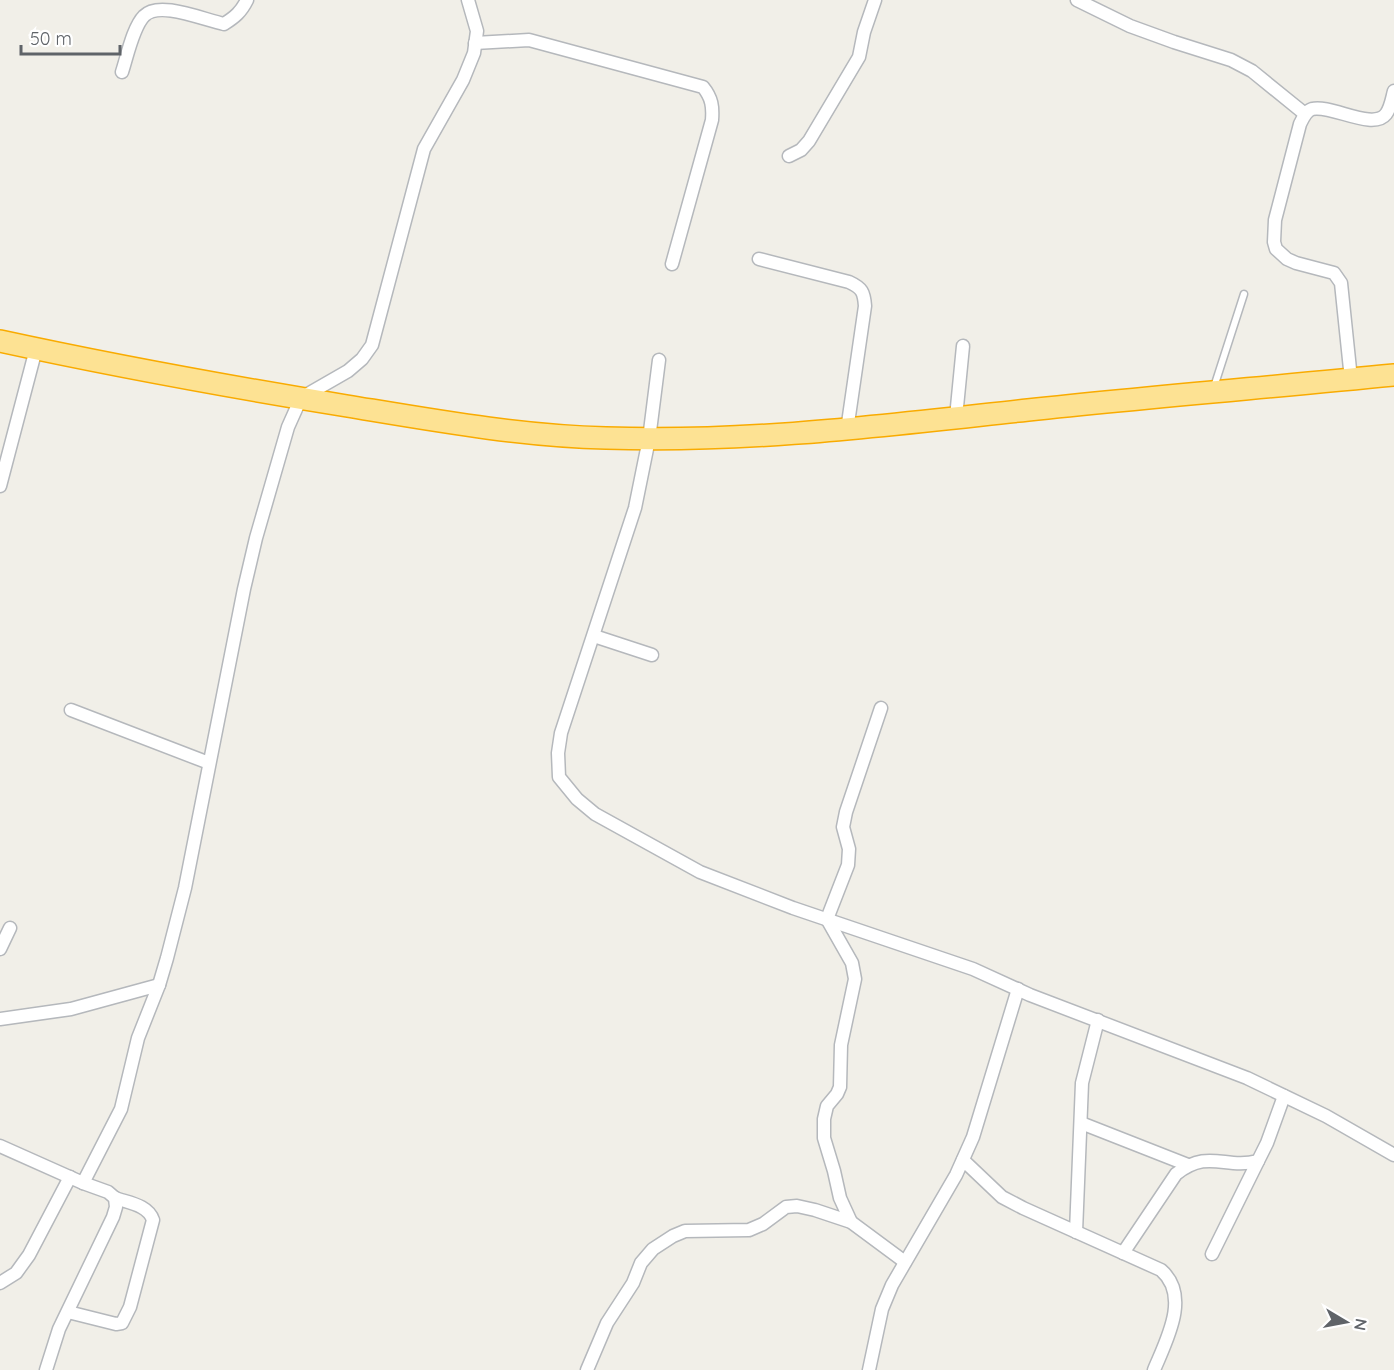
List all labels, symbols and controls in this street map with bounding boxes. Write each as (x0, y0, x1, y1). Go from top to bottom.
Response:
scale bar (21, 18, 120, 56)
text: 50 m (30, 27, 72, 50)
north arrow (1316, 1292, 1376, 1352)
text: N (1350, 1317, 1372, 1332)

